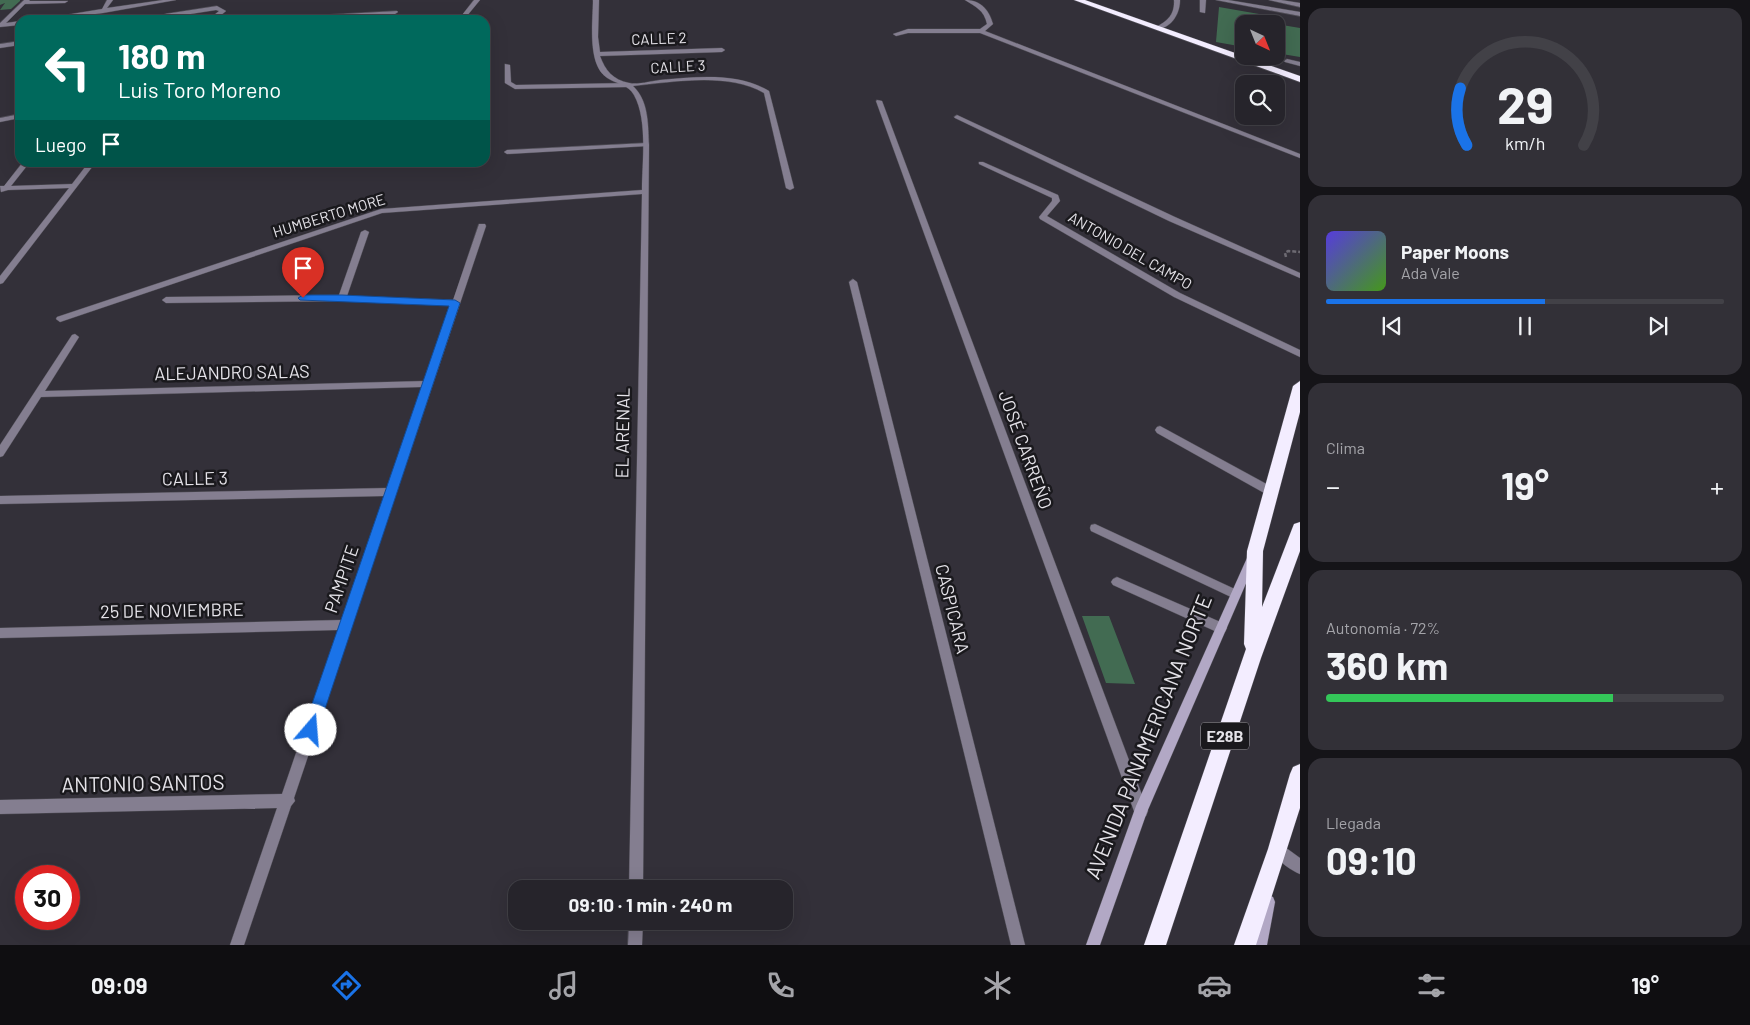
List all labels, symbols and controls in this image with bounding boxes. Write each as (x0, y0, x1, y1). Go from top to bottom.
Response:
north arrow (1235, 15, 1285, 65)
map controls (1235, 15, 1285, 125)
street label: CALLE 2 (631, 28, 687, 48)
text: 180 m (118, 34, 206, 76)
icon: left (35, 35, 100, 100)
street label: CALLE 3 (650, 56, 706, 76)
text: 29 (1497, 72, 1553, 134)
button: search (1235, 75, 1285, 125)
text: Luis Toro Moreno (118, 76, 281, 102)
icon: arrive (97, 130, 125, 158)
text: km/h (1505, 132, 1545, 154)
text: Luego (35, 133, 87, 156)
street label: HUMBERTO MORE (270, 189, 387, 241)
street label: ANTONIO DEL CAMPO (1065, 207, 1196, 293)
text: Paper Moons (1401, 240, 1509, 263)
pin (282, 247, 324, 298)
icon: arrive (289, 254, 317, 282)
text: Ada Vale (1401, 263, 1460, 282)
icon: previous (1378, 312, 1406, 340)
icon: pause (1511, 312, 1539, 340)
icon: next (1644, 312, 1672, 340)
street label: ALEJANDRO SALAS (154, 360, 310, 384)
street label: EL ARENAL (610, 387, 634, 479)
street label: JOSÉ CARREÑO (994, 387, 1058, 512)
text: Clima (1326, 438, 1365, 457)
text: 19° (1501, 462, 1549, 508)
street label: CALLE 3 (162, 466, 228, 490)
text: − (1326, 469, 1340, 503)
text: + (1710, 469, 1724, 503)
street label: PAMPITE (319, 542, 363, 616)
street label: CASPICARA (931, 562, 975, 656)
street label: AVENIDA PANAMERICANA NORTE (1079, 591, 1216, 882)
street label: 25 DE NOVIEMBRE (100, 598, 244, 622)
text: Autonomía · 72% (1326, 618, 1440, 637)
text: 360 km (1326, 642, 1448, 688)
position arrow (284, 703, 336, 755)
road number: E28B (1201, 722, 1249, 749)
street label: ANTONIO SANTOS (61, 769, 225, 796)
text: Llegada (1326, 813, 1381, 832)
text: 09:10 (1326, 837, 1417, 883)
speed limit sign: 30 (15, 865, 80, 930)
text: 09:10 · 1 min · 240 m (569, 893, 732, 916)
icon: directions (329, 968, 364, 1003)
icon: music (546, 968, 581, 1003)
icon: phone (763, 968, 798, 1003)
icon: climate (980, 968, 1015, 1003)
icon: car (1197, 968, 1232, 1003)
icon: filters (1414, 968, 1449, 1003)
text: 09:09 (91, 972, 147, 998)
text: 19° (1631, 972, 1659, 998)

